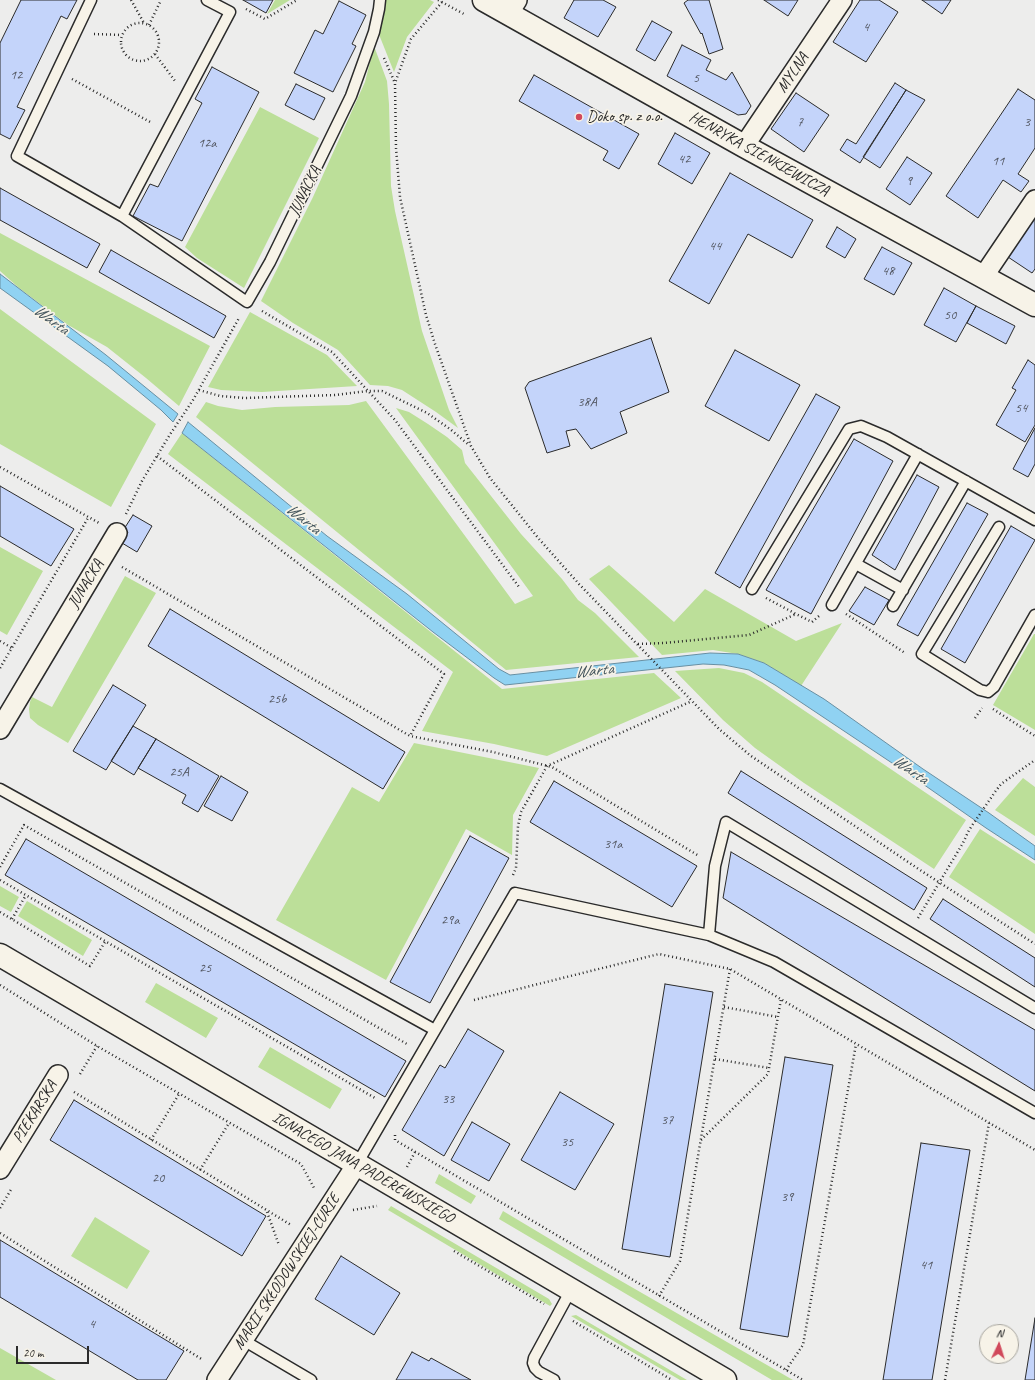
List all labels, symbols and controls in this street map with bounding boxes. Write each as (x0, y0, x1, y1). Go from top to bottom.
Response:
house number: 4 (863, 19, 869, 35)
street label: MYLNA (773, 50, 813, 96)
house number: 12 (10, 67, 22, 83)
house number: 5 (693, 70, 699, 86)
place label: Doko sp. z o.o. (587, 107, 663, 127)
street label: HENRYKA SIENKIEWICZA (686, 107, 832, 201)
marker: Doko sp. z o.o. (574, 112, 584, 122)
house number: 7 (797, 114, 803, 130)
house number: 3 (1024, 114, 1030, 130)
house number: 12a (198, 135, 216, 151)
house number: 42 (678, 151, 690, 167)
house number: 11 (992, 153, 1004, 169)
street label: JUNACKA (285, 163, 325, 219)
house number: 9 (906, 173, 912, 189)
house number: 44 (709, 238, 721, 254)
house number: 48 (882, 263, 894, 279)
water label: Warta (30, 301, 72, 339)
house number: 50 (944, 307, 956, 323)
house number: 38A (577, 394, 597, 410)
house number: 54 (1015, 400, 1027, 416)
water label: Warta (282, 499, 324, 539)
street label: JUNACKA (64, 556, 108, 612)
water label: Warta (574, 659, 614, 683)
house number: 25b (268, 691, 286, 707)
water label: Warta (888, 751, 932, 789)
house number: 25A (169, 764, 189, 780)
house number: 31a (604, 836, 622, 852)
house number: 29a (441, 912, 459, 928)
house number: 25 (199, 960, 211, 976)
street label: PIEKARSKA (8, 1077, 62, 1147)
house number: 33 (442, 1091, 454, 1107)
street label: IGNACEGO JANA PADEREWSKIEGO (269, 1108, 457, 1228)
house number: 37 (661, 1112, 673, 1128)
house number: 35 (561, 1134, 573, 1150)
house number: 20 (152, 1170, 164, 1186)
house number: 39 (781, 1189, 793, 1205)
street label: MARII SKŁODOWSKIEJ-CURIE (229, 1190, 345, 1354)
house number: 41 (920, 1257, 932, 1273)
house number: 4 (89, 1316, 95, 1332)
north arrow (979, 1324, 1019, 1364)
text: N (996, 1326, 1004, 1340)
scale bar (18, 1338, 91, 1364)
text: 20 m (23, 1345, 43, 1361)

